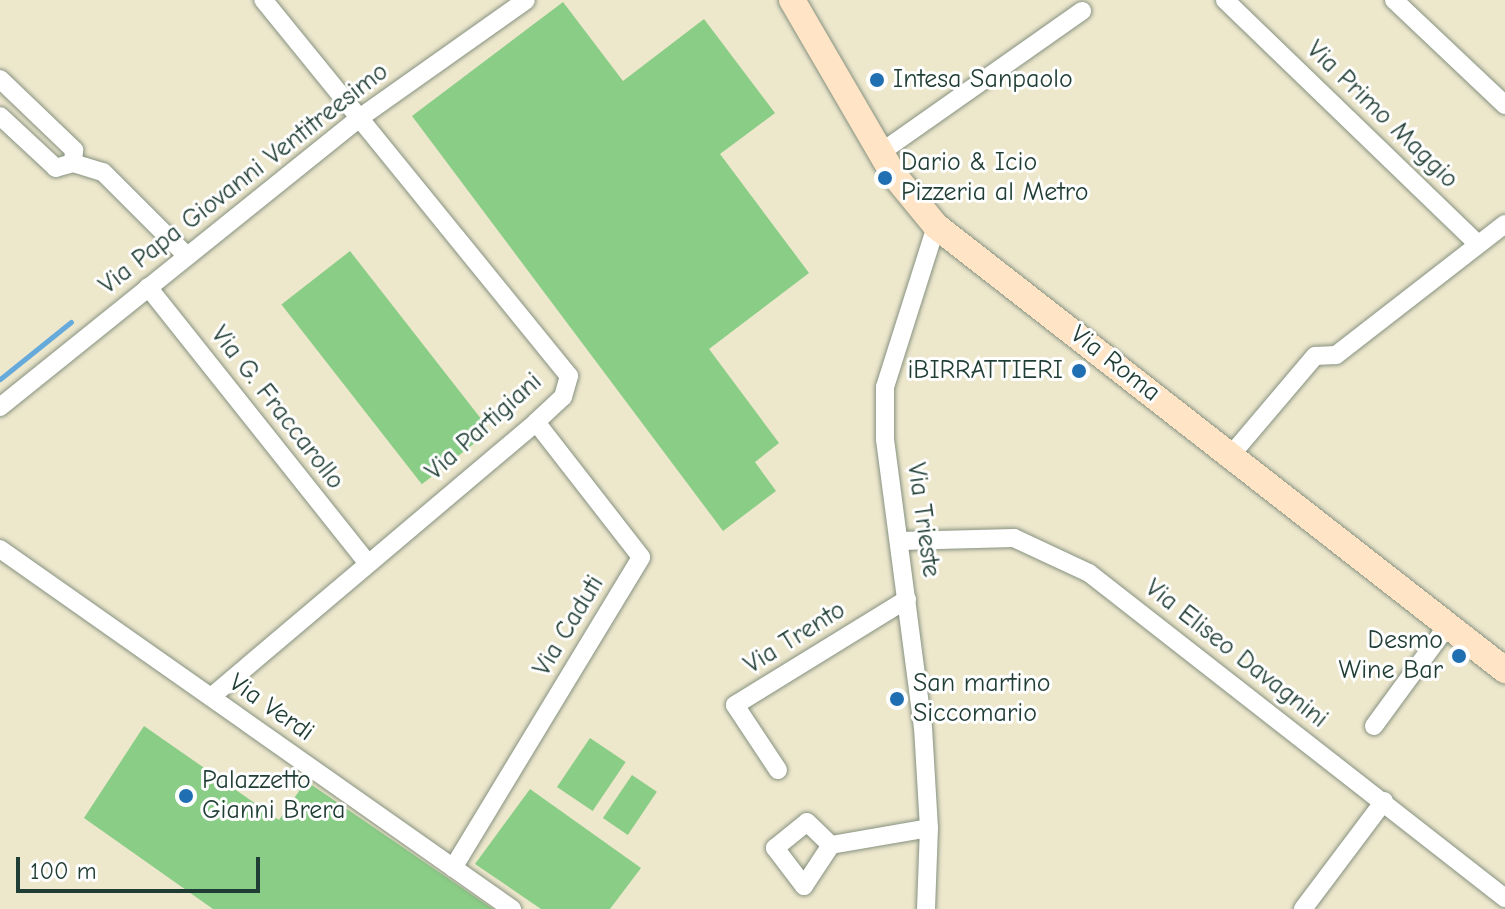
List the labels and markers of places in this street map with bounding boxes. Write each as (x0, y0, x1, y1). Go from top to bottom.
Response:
place label: Intesa Sanpaolo (893, 64, 1073, 96)
marker: Intesa Sanpaolo (868, 71, 886, 89)
place label: Dario & Icio Pizzeria al Metro (901, 147, 1088, 208)
marker: Dario & Icio Pizzeria al Metro (876, 169, 894, 187)
place label: iBIRRATTIERI (907, 355, 1063, 387)
marker: iBIRRATTIERI (1070, 362, 1088, 380)
place label: Desmo Wine Bar (1339, 625, 1443, 686)
marker: Desmo Wine Bar (1450, 647, 1468, 665)
place label: San martino Siccomario (913, 668, 1051, 730)
marker: San martino Siccomario (888, 690, 906, 708)
place label: Palazzetto Gianni Brera (202, 765, 345, 826)
marker: Palazzetto Gianni Brera (177, 787, 195, 805)

